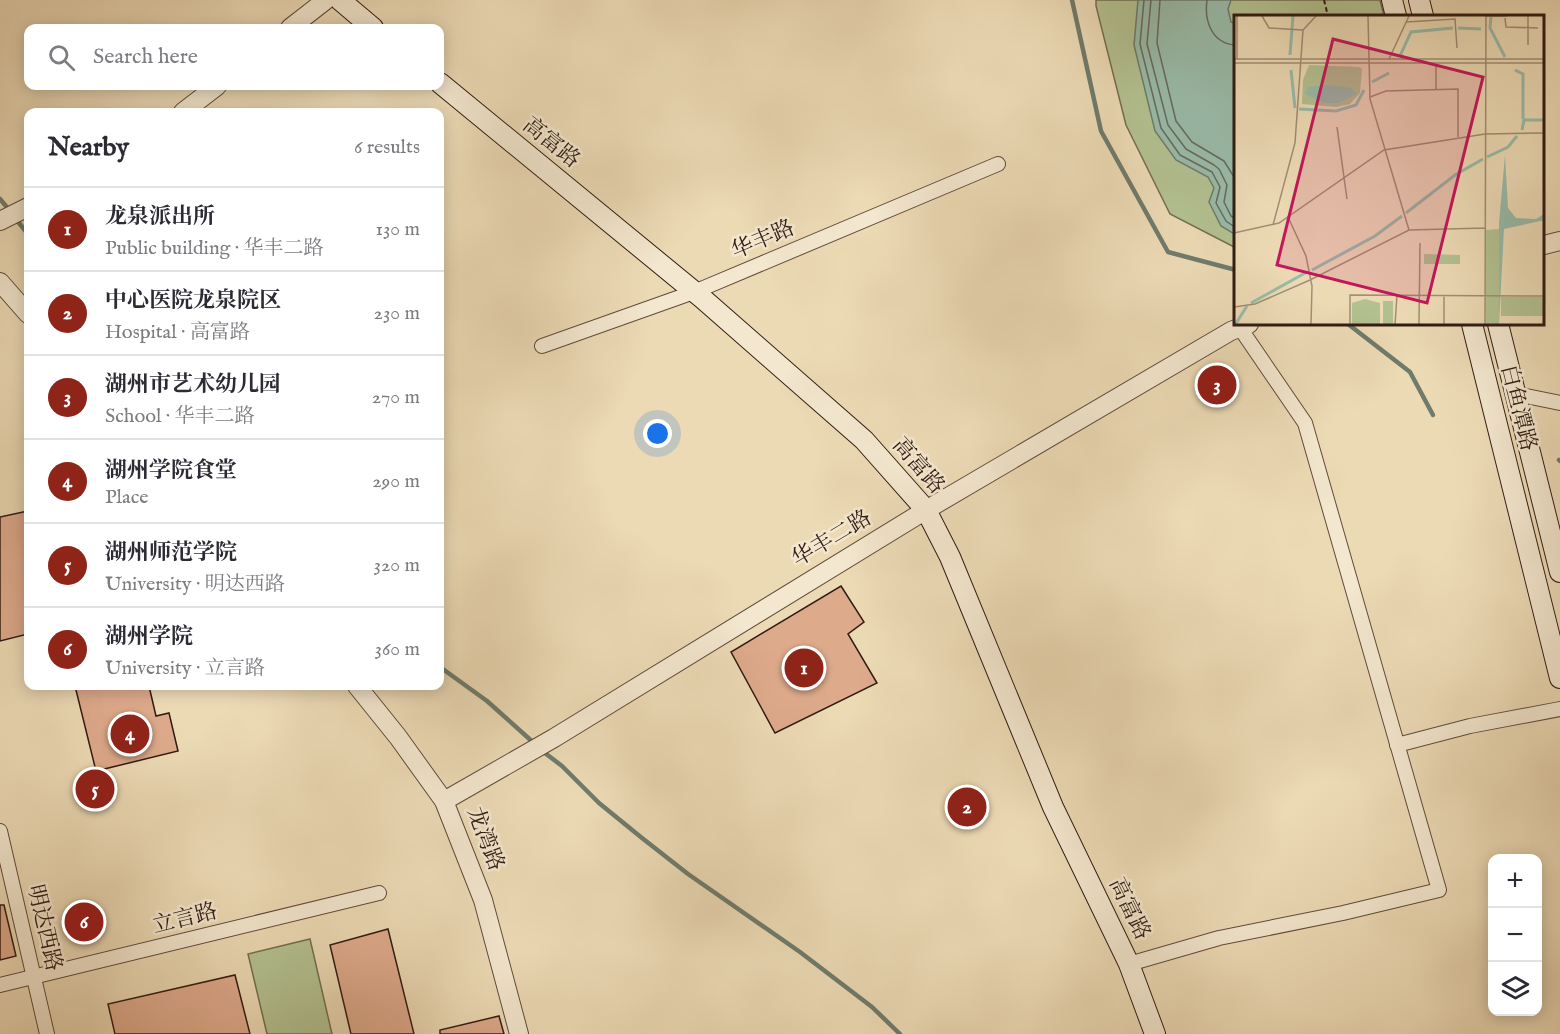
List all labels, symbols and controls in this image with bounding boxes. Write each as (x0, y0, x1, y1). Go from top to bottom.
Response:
inset map (1234, 15, 1545, 326)
search box (24, 24, 444, 90)
icon: search (45, 41, 78, 74)
text: Search here (93, 43, 198, 71)
street label: 高富路 (517, 111, 585, 175)
text: Nearby (48, 131, 129, 164)
text: 6 results (354, 135, 420, 160)
text: 龙泉派出所 (105, 203, 215, 231)
street label: 华丰路 (727, 214, 799, 266)
text: 1 (64, 217, 71, 242)
text: 130 m (375, 217, 420, 242)
text: Public building · 华丰二路 (105, 236, 324, 261)
text: 中心医院龙泉院区 (105, 287, 281, 315)
text: 2 (63, 301, 72, 326)
text: 230 m (374, 301, 420, 326)
text: Hospital · 高富路 (105, 320, 250, 345)
pin: 3 (1198, 362, 1236, 408)
street label: 白鱼潭路 (1494, 362, 1542, 454)
text: 湖州市艺术幼儿园 (105, 371, 281, 399)
text: 3 (64, 385, 71, 410)
text: 270 m (372, 385, 420, 410)
text: School · 华丰二路 (105, 404, 255, 429)
your location (643, 419, 672, 448)
street label: 高富路 (886, 432, 950, 500)
text: 湖州学院食堂 (105, 457, 237, 485)
text: 4 (63, 469, 72, 494)
text: 290 m (372, 469, 420, 494)
text: Place (105, 485, 148, 510)
street label: 华丰二路 (787, 504, 877, 574)
text: 湖州师范学院 (105, 539, 237, 567)
text: 5 (64, 553, 71, 578)
text: 320 m (374, 553, 420, 578)
text: University · 明达西路 (105, 572, 285, 597)
text: 湖州学院 (105, 623, 193, 651)
text: 6 (63, 637, 72, 662)
text: 360 m (374, 637, 420, 662)
pin: 1 (784, 646, 824, 690)
text: University · 立言路 (105, 656, 265, 681)
pin: 4 (110, 712, 150, 756)
pin: 5 (76, 766, 115, 812)
pin: 2 (948, 784, 986, 830)
street label: 龙湾路 (460, 803, 510, 875)
map controls (1488, 854, 1542, 1016)
button: + (1488, 854, 1542, 908)
street label: 高富路 (1102, 873, 1156, 945)
street label: 明达西路 (20, 882, 68, 974)
street label: 立言路 (150, 897, 220, 941)
pin: 6 (64, 900, 104, 944)
button: − (1488, 908, 1542, 962)
button: layers (1488, 962, 1542, 1016)

